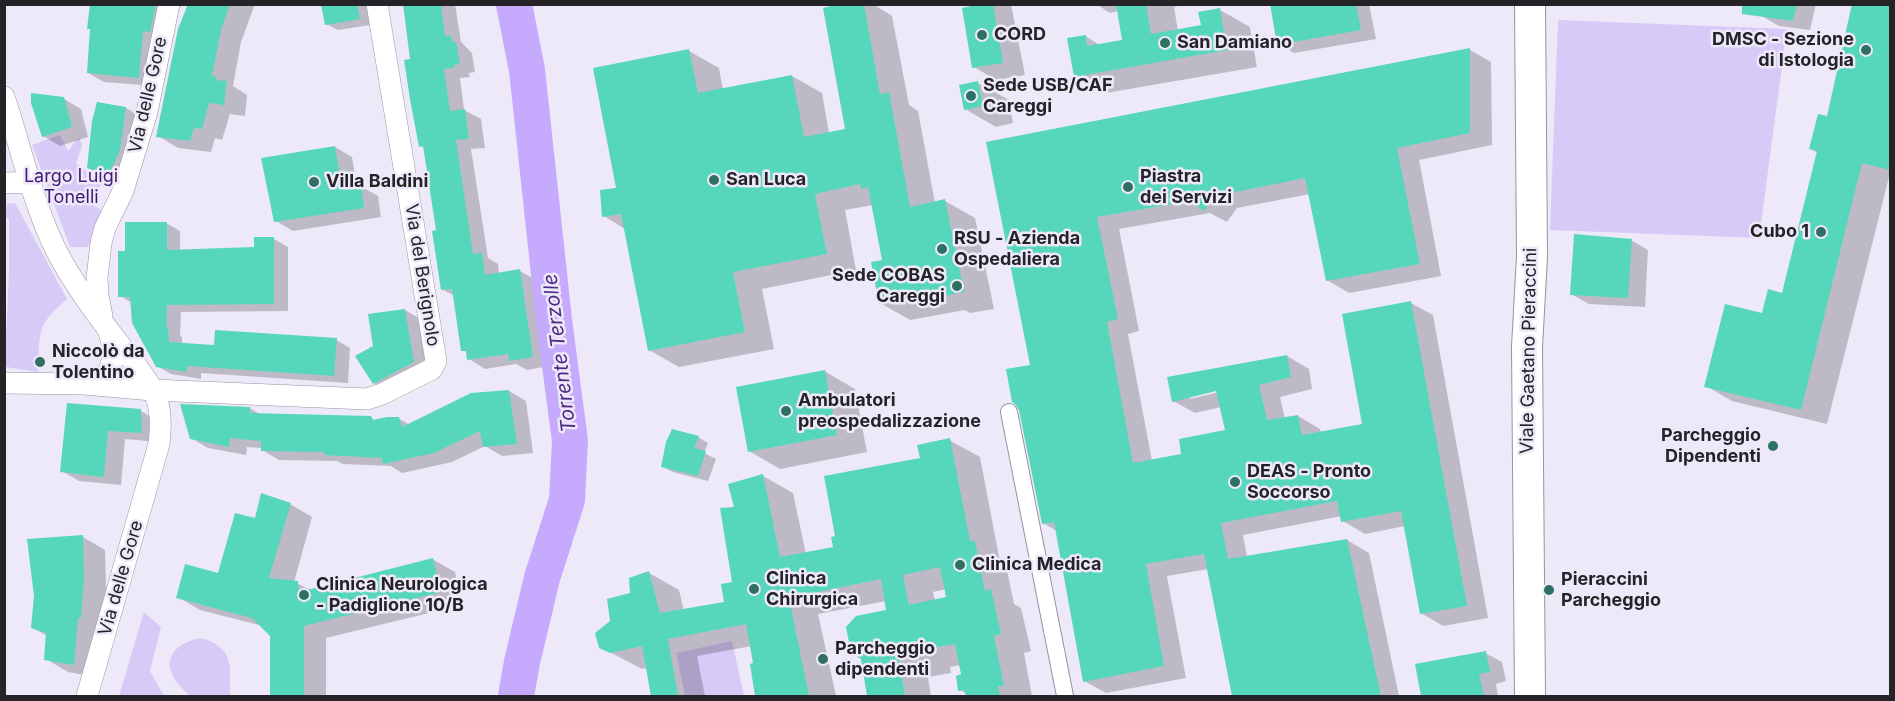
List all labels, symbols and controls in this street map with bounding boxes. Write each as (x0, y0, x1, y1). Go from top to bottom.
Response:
place label: CORD (994, 24, 1046, 46)
marker: CORD (975, 28, 989, 42)
place label: DMSC - Sezione di Istologia (1712, 29, 1854, 72)
place label: San Damiano (1177, 32, 1292, 54)
street label: Via delle Gore (124, 35, 172, 155)
marker: San Damiano (1158, 36, 1172, 50)
marker: DMSC - Sezione di Istologia (1859, 43, 1873, 57)
place label: Sede USB/CAF Careggi (983, 75, 1113, 118)
marker: Sede USB/CAF Careggi (964, 89, 978, 103)
park label: Largo Luigi Tonelli (24, 166, 118, 208)
place label: Piastra dei Servizi (1140, 166, 1232, 208)
place label: San Luca (726, 169, 806, 191)
place label: Villa Baldini (326, 171, 428, 193)
marker: San Luca (707, 173, 721, 187)
marker: Villa Baldini (307, 175, 321, 189)
marker: Piastra dei Servizi (1121, 180, 1135, 194)
street label: Via del Berignolo (400, 202, 444, 348)
place label: Cubo 1 (1750, 221, 1809, 243)
marker: Cubo 1 (1814, 225, 1828, 239)
place label: RSU - Azienda Ospedaliera (954, 228, 1080, 270)
marker: RSU - Azienda Ospedaliera (935, 242, 949, 256)
street label: Viale Gaetano Pieraccini (1516, 248, 1542, 454)
place label: Sede COBAS Careggi (832, 265, 945, 308)
water label: Torrente Terzolle (538, 272, 582, 434)
marker: Sede COBAS Careggi (950, 279, 964, 293)
place label: Niccolò da Tolentino (52, 341, 145, 384)
marker: Niccolò da Tolentino (33, 355, 47, 369)
place label: Ambulatori preospedalizzazione (798, 390, 981, 432)
marker: Ambulatori preospedalizzazione (779, 404, 793, 418)
place label: Parcheggio Dipendenti (1661, 425, 1761, 468)
marker: Parcheggio Dipendenti (1766, 439, 1780, 453)
place label: DEAS - Pronto Soccorso (1247, 461, 1371, 504)
marker: DEAS - Pronto Soccorso (1228, 475, 1242, 489)
street label: Via delle Gore (94, 518, 148, 638)
place label: Clinica Medica (972, 554, 1102, 576)
marker: Clinica Medica (953, 558, 967, 572)
place label: Clinica Chirurgica (766, 568, 858, 610)
place label: Pieraccini Parcheggio (1561, 569, 1661, 612)
place label: Clinica Neurologica - Padiglione 10/B (316, 574, 488, 616)
marker: Clinica Chirurgica (747, 582, 761, 596)
marker: Pieraccini Parcheggio (1542, 583, 1556, 597)
marker: Clinica Neurologica - Padiglione 10/B (297, 588, 311, 602)
place label: Parcheggio dipendenti (835, 638, 935, 680)
marker: Parcheggio dipendenti (816, 652, 830, 666)

